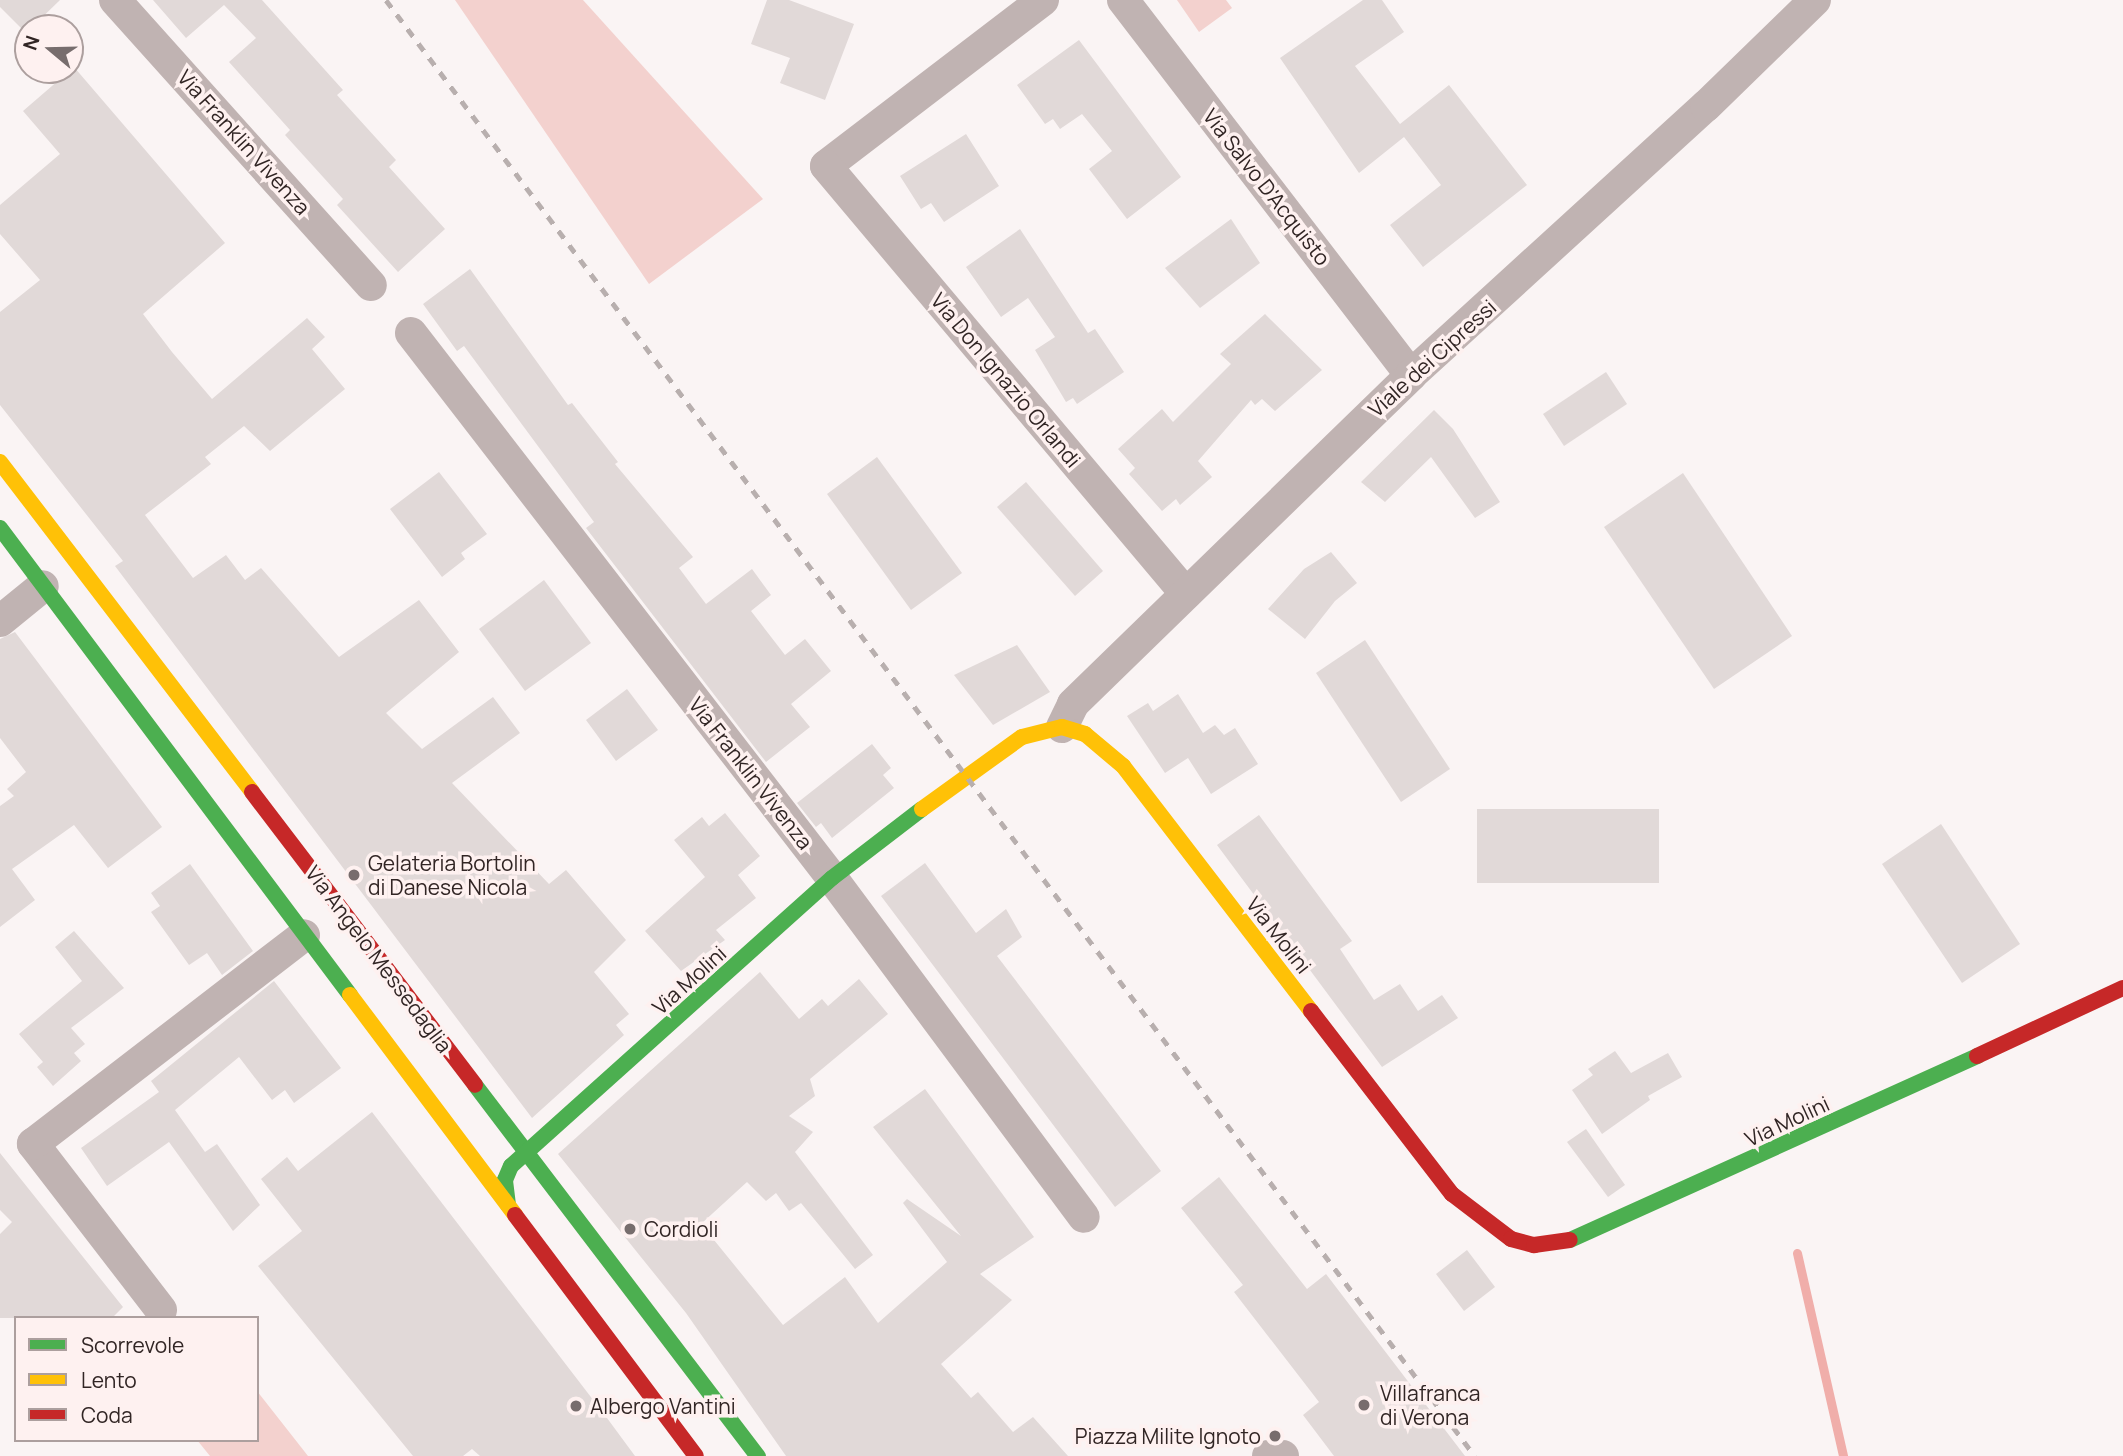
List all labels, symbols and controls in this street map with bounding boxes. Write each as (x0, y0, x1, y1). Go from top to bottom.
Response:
north arrow (14, 14, 84, 84)
text: N (17, 32, 46, 54)
street label: Via Franklin Vivenza (172, 65, 316, 219)
street label: Via Salvo D'Acquisto (1198, 104, 1336, 270)
street label: Via Don Ignazio Orlandi (926, 288, 1086, 472)
street label: Viale dei Cipressi (1363, 294, 1501, 422)
street label: Via Franklin Vivenza (684, 692, 818, 854)
place label: Gelateria Bortolin di Danese Nicola (368, 850, 536, 900)
street label: Via Angelo Messedaglia (301, 861, 457, 1057)
marker: Gelateria Bortolin di Danese Nicola (346, 867, 362, 883)
street label: Via Molini (1241, 892, 1317, 978)
street label: Via Molini (647, 940, 731, 1020)
street label: Via Molini (1741, 1091, 1833, 1151)
place label: Cordioli (644, 1216, 718, 1242)
marker: Cordioli (622, 1221, 638, 1237)
legend (14, 1316, 259, 1442)
text: Scorrevole (81, 1331, 184, 1359)
text: Lento (81, 1366, 137, 1394)
place label: Villafranca di Verona (1380, 1380, 1481, 1430)
place label: Albergo Vantini (590, 1393, 736, 1419)
marker: Villafranca di Verona (1354, 1395, 1374, 1415)
marker: Albergo Vantini (568, 1398, 584, 1414)
text: Coda (81, 1401, 133, 1429)
place label: Piazza Milite Ignoto (1075, 1423, 1261, 1449)
marker: Piazza Milite Ignoto (1267, 1428, 1283, 1444)

